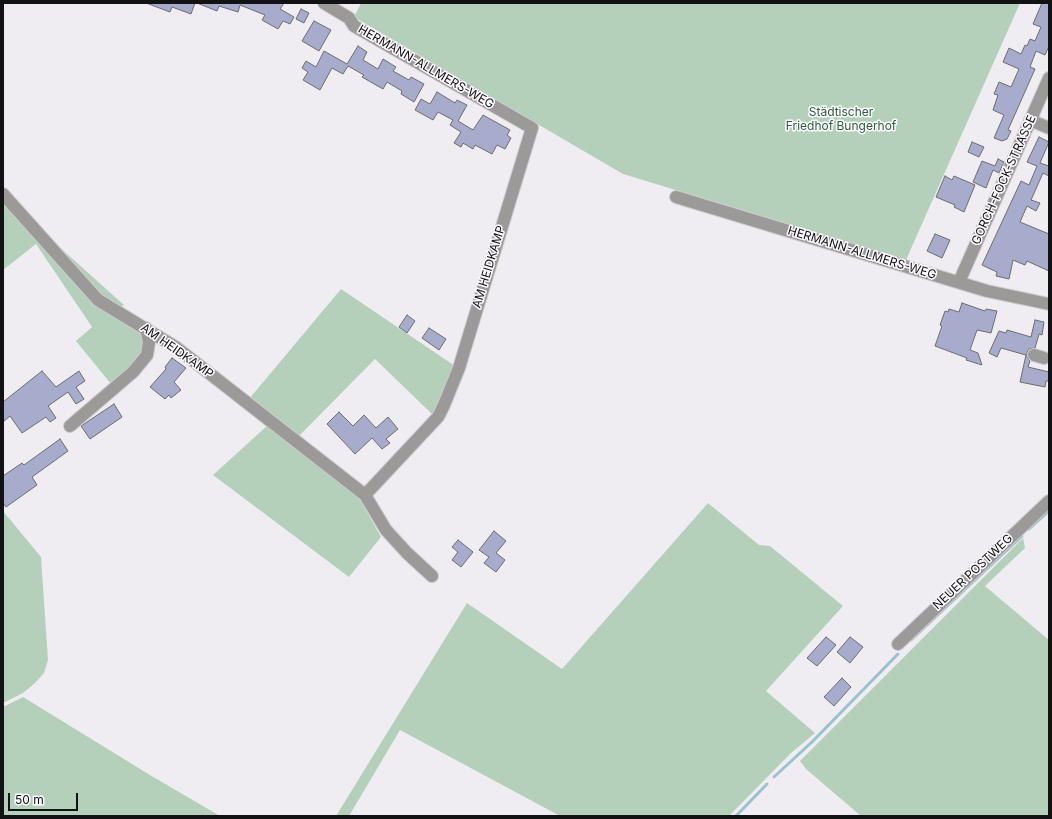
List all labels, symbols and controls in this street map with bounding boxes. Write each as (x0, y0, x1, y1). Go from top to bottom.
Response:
street label: HERMANN-ALLMERS-WEG (356, 22, 496, 112)
park label: Städtischer Friedhof Bungerhof (786, 105, 896, 133)
street label: GORCH-FOCK-STRASSE (969, 113, 1039, 247)
street label: AM HEIDKAMP (470, 224, 508, 310)
street label: HERMANN-ALLMERS-WEG (786, 224, 938, 282)
street label: AM HEIDKAMP (138, 321, 216, 381)
street label: NEUER POSTWEG (930, 531, 1016, 613)
scale bar (10, 785, 80, 811)
text: 50 m (15, 792, 44, 807)

